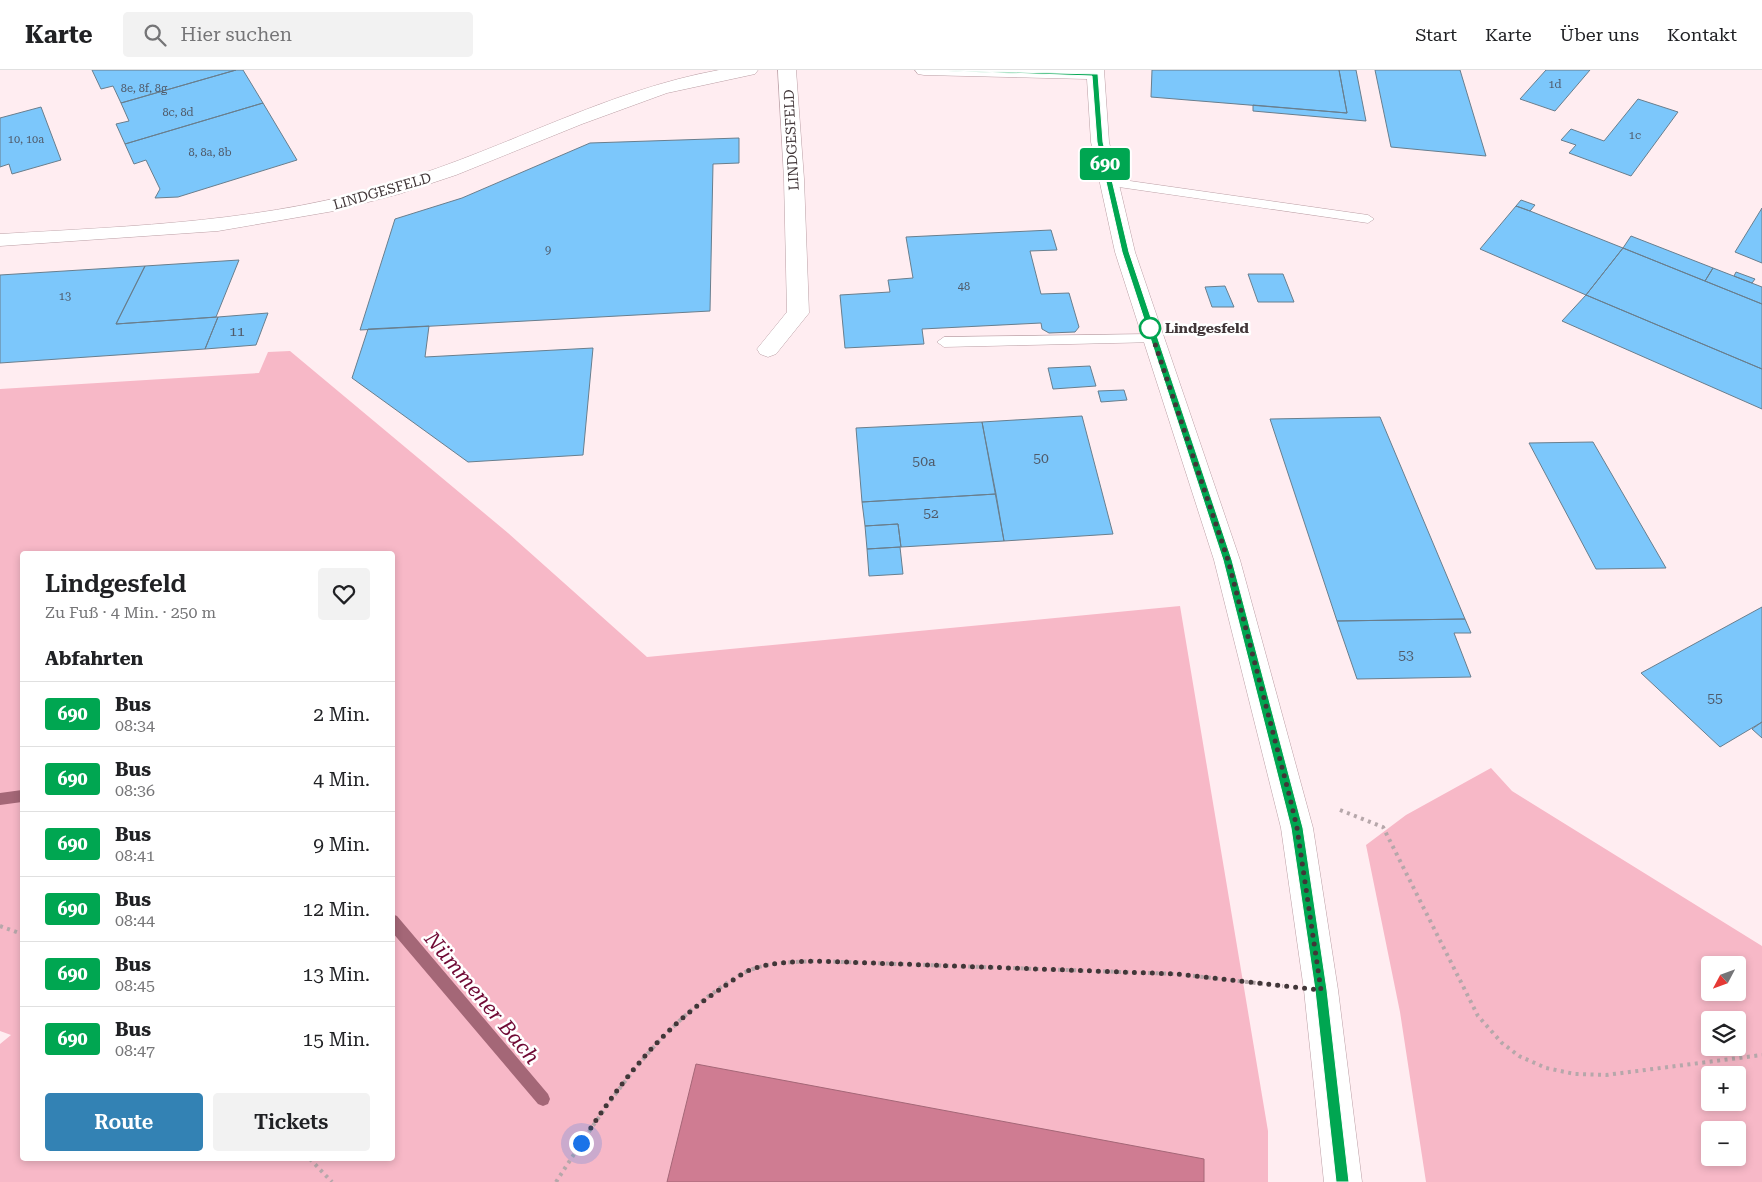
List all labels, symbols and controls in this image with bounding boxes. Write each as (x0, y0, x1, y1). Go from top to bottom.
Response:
search box (123, 12, 473, 57)
text: Karte (25, 21, 93, 49)
icon: search (141, 21, 169, 49)
text: Hier suchen (181, 23, 292, 46)
text: Start (1415, 24, 1457, 45)
text: Karte (1485, 24, 1532, 45)
text: Über uns (1560, 24, 1639, 45)
text: Kontakt (1667, 24, 1737, 45)
house number: 1d (1548, 78, 1562, 91)
house number: 8e, 8f, 8g (121, 82, 168, 95)
street label: LINDGESFELD (780, 89, 802, 191)
house number: 8c, 8d (162, 106, 194, 119)
house number: 1c (1629, 129, 1641, 142)
house number: 10, 10a (8, 133, 44, 146)
house number: 8, 8a, 8b (188, 146, 232, 159)
line badge: 690 (1076, 148, 1134, 180)
text: 690 (1090, 153, 1120, 174)
street label: LINDGESFELD (331, 169, 433, 213)
house number: 9 (545, 244, 551, 257)
house number: 48 (958, 280, 970, 293)
house number: 13 (59, 290, 71, 303)
marker: Lindgesfeld (1139, 317, 1161, 339)
place label: Lindgesfeld (1165, 320, 1250, 336)
house number: 11 (229, 323, 245, 339)
house number: 50 (1033, 450, 1049, 466)
house number: 50a (912, 453, 936, 469)
house number: 52 (923, 505, 939, 521)
button: heart (318, 568, 370, 620)
text: Lindgesfeld (45, 570, 186, 598)
text: Zu Fuß · 4 Min. · 250 m (45, 603, 216, 622)
text: Abfahrten (45, 647, 143, 670)
house number: 53 (1398, 647, 1414, 663)
house number: 55 (1707, 690, 1723, 706)
text: Bus (115, 693, 151, 716)
text: 690 (57, 703, 88, 724)
text: 2 Min. (313, 703, 370, 726)
text: 08:34 (115, 716, 155, 735)
text: Bus (115, 758, 151, 781)
text: 690 (57, 768, 88, 789)
text: 4 Min. (313, 768, 370, 791)
text: 08:36 (115, 781, 155, 800)
text: Bus (115, 823, 151, 846)
text: 690 (57, 833, 88, 854)
text: 9 Min. (313, 833, 370, 856)
text: 08:41 (115, 846, 155, 865)
text: Bus (115, 888, 151, 911)
text: 690 (57, 898, 88, 919)
text: 12 Min. (303, 898, 370, 921)
text: 08:44 (115, 911, 155, 930)
water label: Nümmener Bach (419, 926, 544, 1069)
text: Bus (115, 953, 151, 976)
north arrow (1701, 956, 1746, 1001)
map controls (1701, 956, 1746, 1166)
text: 690 (57, 963, 88, 984)
text: 13 Min. (303, 963, 370, 986)
text: 08:45 (115, 976, 155, 995)
button: layers (1701, 1011, 1746, 1056)
text: Bus (115, 1018, 151, 1041)
text: 690 (57, 1028, 88, 1049)
text: 15 Min. (303, 1028, 370, 1051)
text: 08:47 (115, 1041, 155, 1060)
button: + (1701, 1066, 1746, 1111)
button: Route (45, 1093, 203, 1151)
button: Tickets (213, 1093, 370, 1151)
button: − (1701, 1121, 1746, 1166)
your location (569, 1131, 594, 1156)

